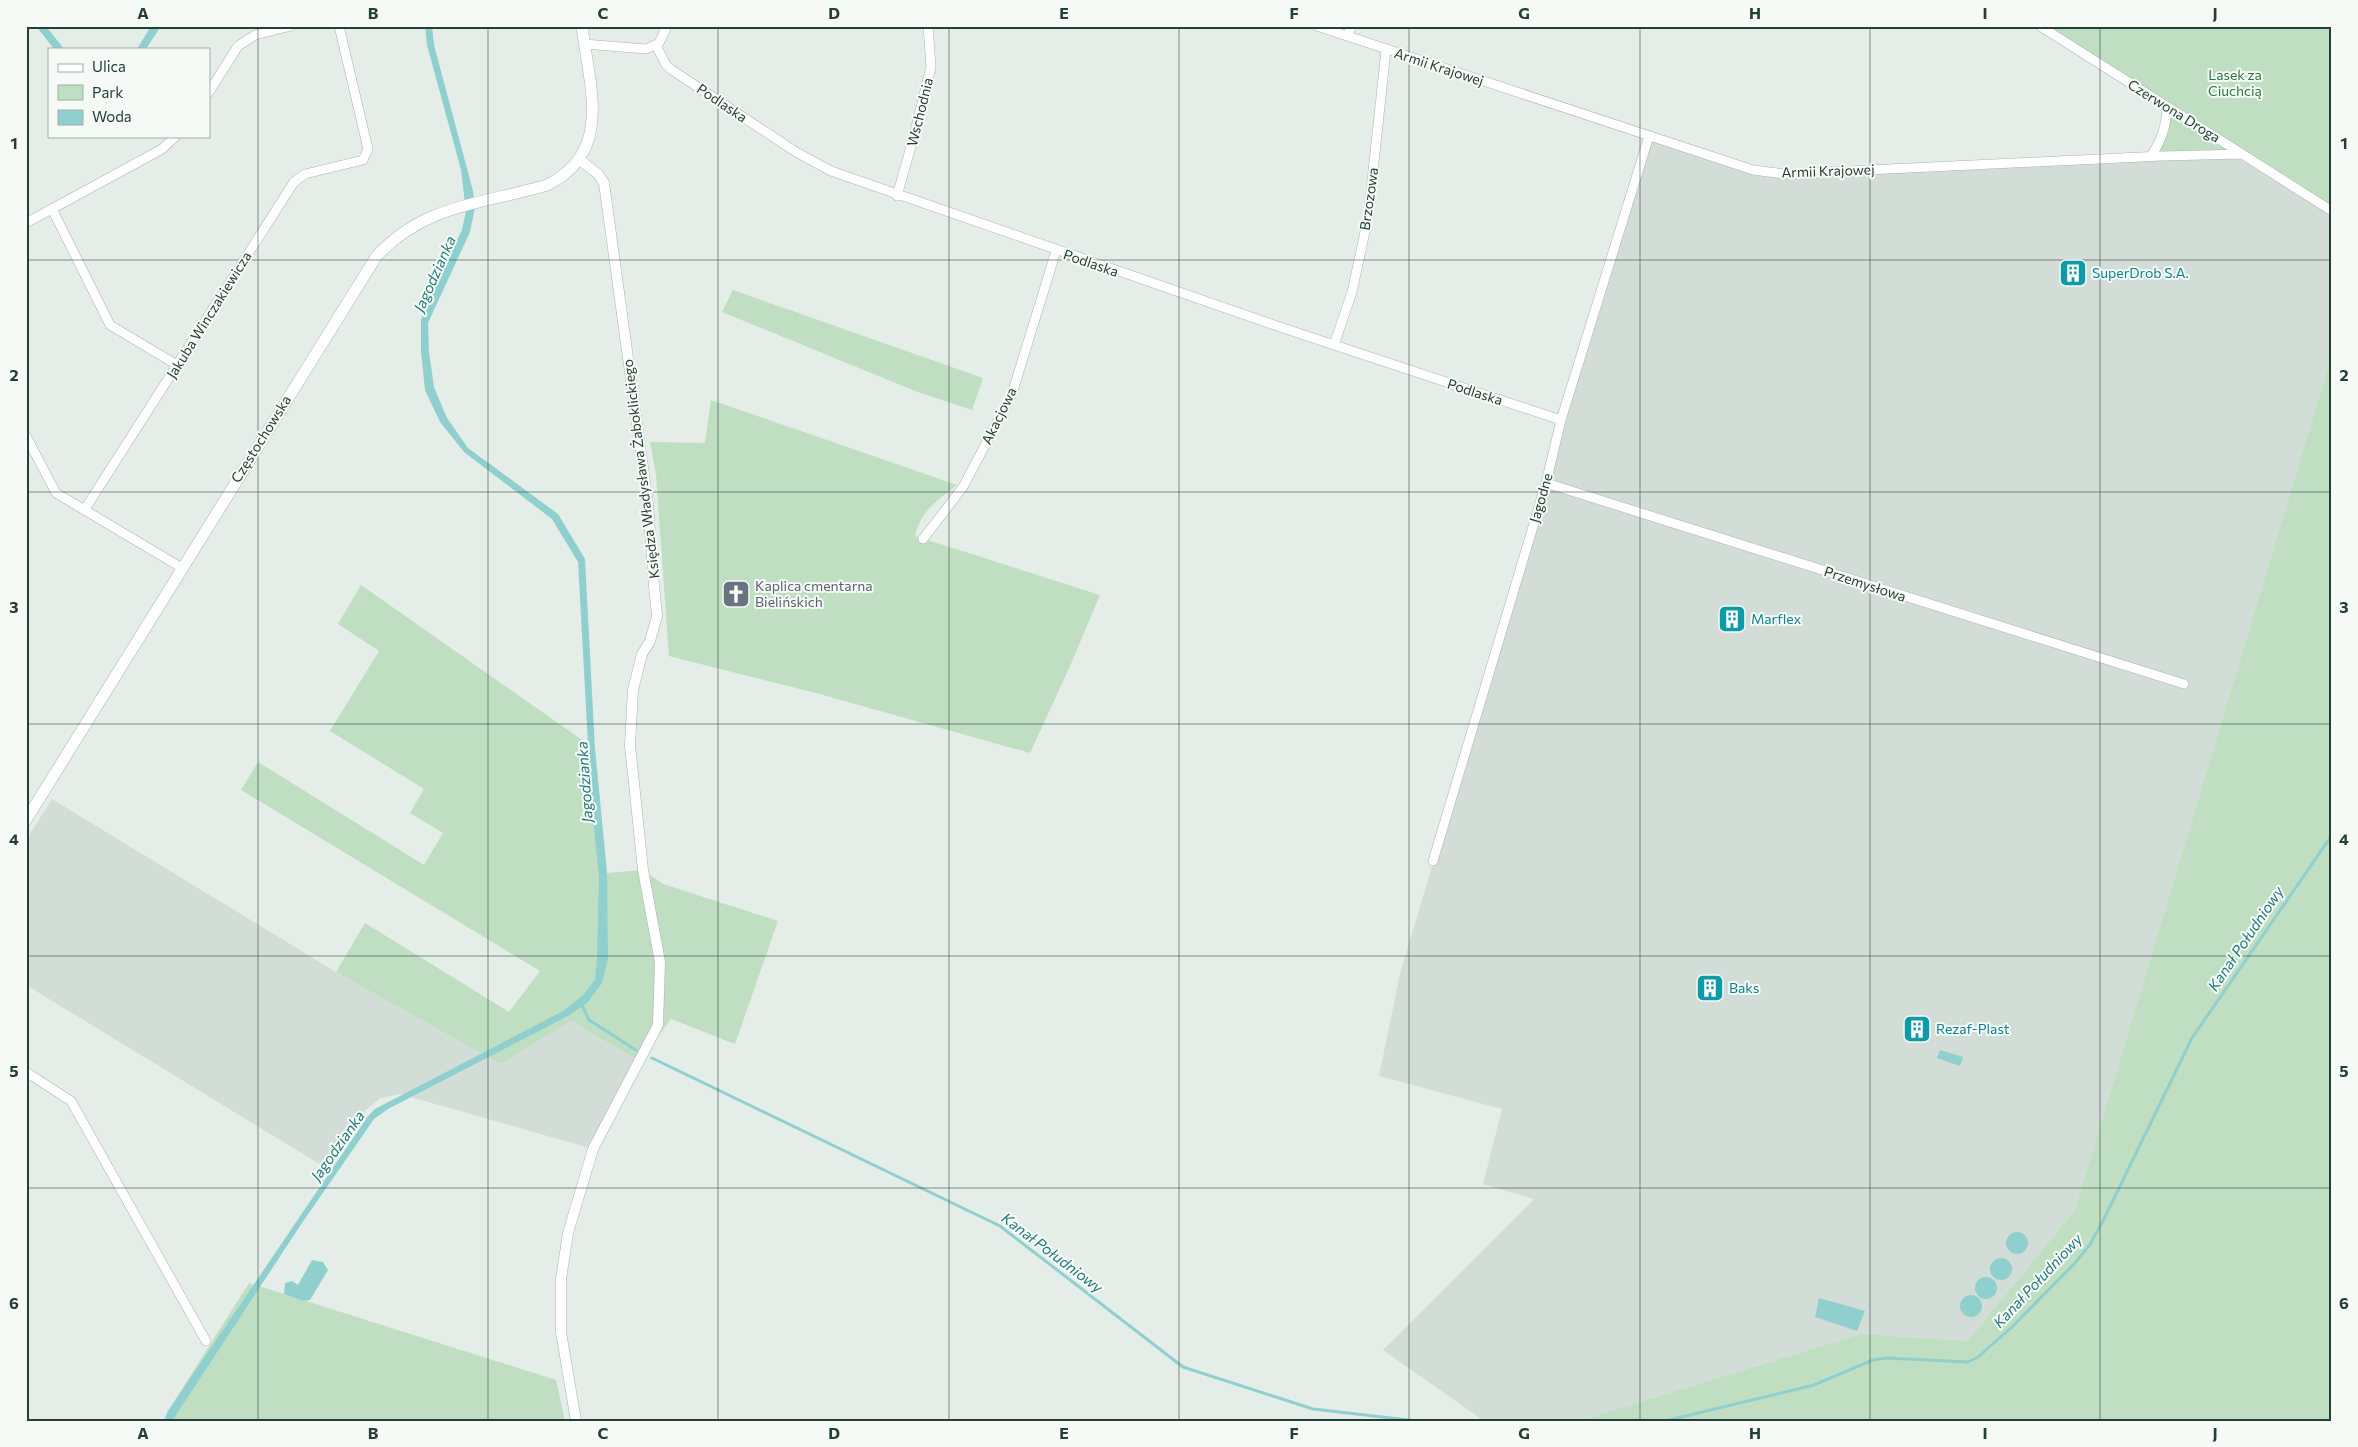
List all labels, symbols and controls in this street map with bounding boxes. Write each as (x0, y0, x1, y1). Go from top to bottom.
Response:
text: A (137, 3, 149, 22)
text: B (368, 3, 379, 22)
text: C (598, 3, 609, 22)
text: D (828, 3, 840, 22)
text: E (1059, 3, 1069, 22)
text: F (1289, 3, 1299, 22)
text: G (1518, 3, 1530, 22)
text: H (1749, 3, 1761, 22)
text: I (1982, 3, 1988, 22)
text: J (2212, 3, 2218, 22)
street label: Armii Krajowej (1392, 44, 1486, 89)
legend (48, 48, 210, 138)
text: Ulica (92, 57, 126, 75)
park label: Lasek za Ciuchcią (2208, 66, 2262, 99)
street label: Czerwona Droga (2125, 75, 2224, 146)
street label: Wschodnia (903, 76, 936, 148)
street label: Podlaska (694, 80, 751, 126)
text: Park (92, 83, 123, 101)
text: Woda (92, 107, 132, 125)
text: 1 (10, 133, 18, 152)
text: 1 (2340, 133, 2348, 152)
street label: Armii Krajowej (1781, 160, 1875, 181)
street label: Brzozowa (1356, 166, 1381, 231)
water label: Jagodzianka (408, 233, 459, 316)
street label: Podlaska (1061, 245, 1121, 280)
street label: Jakuba Winczakiewicza (163, 248, 255, 381)
building icon: SuperDrob S.A. (2058, 258, 2088, 288)
place label: SuperDrob S.A. (2092, 264, 2189, 281)
street label: Księdza Władysława Żaboklickiego (619, 358, 662, 580)
text: 2 (9, 365, 19, 384)
text: 2 (2339, 365, 2349, 384)
street label: Podlaska (1445, 375, 1505, 408)
street label: Akacjowa (977, 384, 1020, 447)
street label: Częstochowska (227, 392, 294, 486)
street label: Jagodne (1525, 471, 1556, 525)
street label: Przemysłowa (1822, 562, 1908, 605)
place label: Kaplica cmentarna Bielińskich (755, 577, 873, 610)
church icon: Kaplica cmentarna Bielińskich (721, 579, 751, 609)
text: 3 (9, 597, 19, 616)
text: 3 (2339, 597, 2349, 616)
building icon: Marflex (1717, 604, 1747, 634)
place label: Marflex (1751, 610, 1802, 627)
water label: Jagodzianka (572, 741, 596, 825)
text: 4 (9, 829, 19, 848)
text: 4 (2339, 829, 2349, 848)
water label: Kanał Południowy (2204, 882, 2287, 994)
building icon: Baks (1695, 973, 1725, 1003)
place label: Baks (1729, 979, 1759, 996)
building icon: Rezaf-Plast (1902, 1014, 1932, 1044)
place label: Rezaf-Plast (1936, 1020, 2010, 1037)
text: 5 (9, 1061, 19, 1080)
text: 5 (2339, 1061, 2349, 1080)
water label: Jagodzianka (305, 1107, 368, 1186)
water label: Kanał Południowy (998, 1208, 1108, 1297)
water label: Kanał Południowy (1989, 1229, 2086, 1331)
text: 6 (9, 1293, 19, 1312)
text: 6 (2339, 1293, 2349, 1312)
text: A (137, 1423, 149, 1442)
text: B (368, 1423, 379, 1442)
text: C (598, 1423, 609, 1442)
text: D (828, 1423, 840, 1442)
text: E (1059, 1423, 1069, 1442)
text: F (1289, 1423, 1299, 1442)
text: G (1518, 1423, 1530, 1442)
text: H (1749, 1423, 1761, 1442)
text: I (1982, 1423, 1988, 1442)
text: J (2212, 1423, 2218, 1442)

